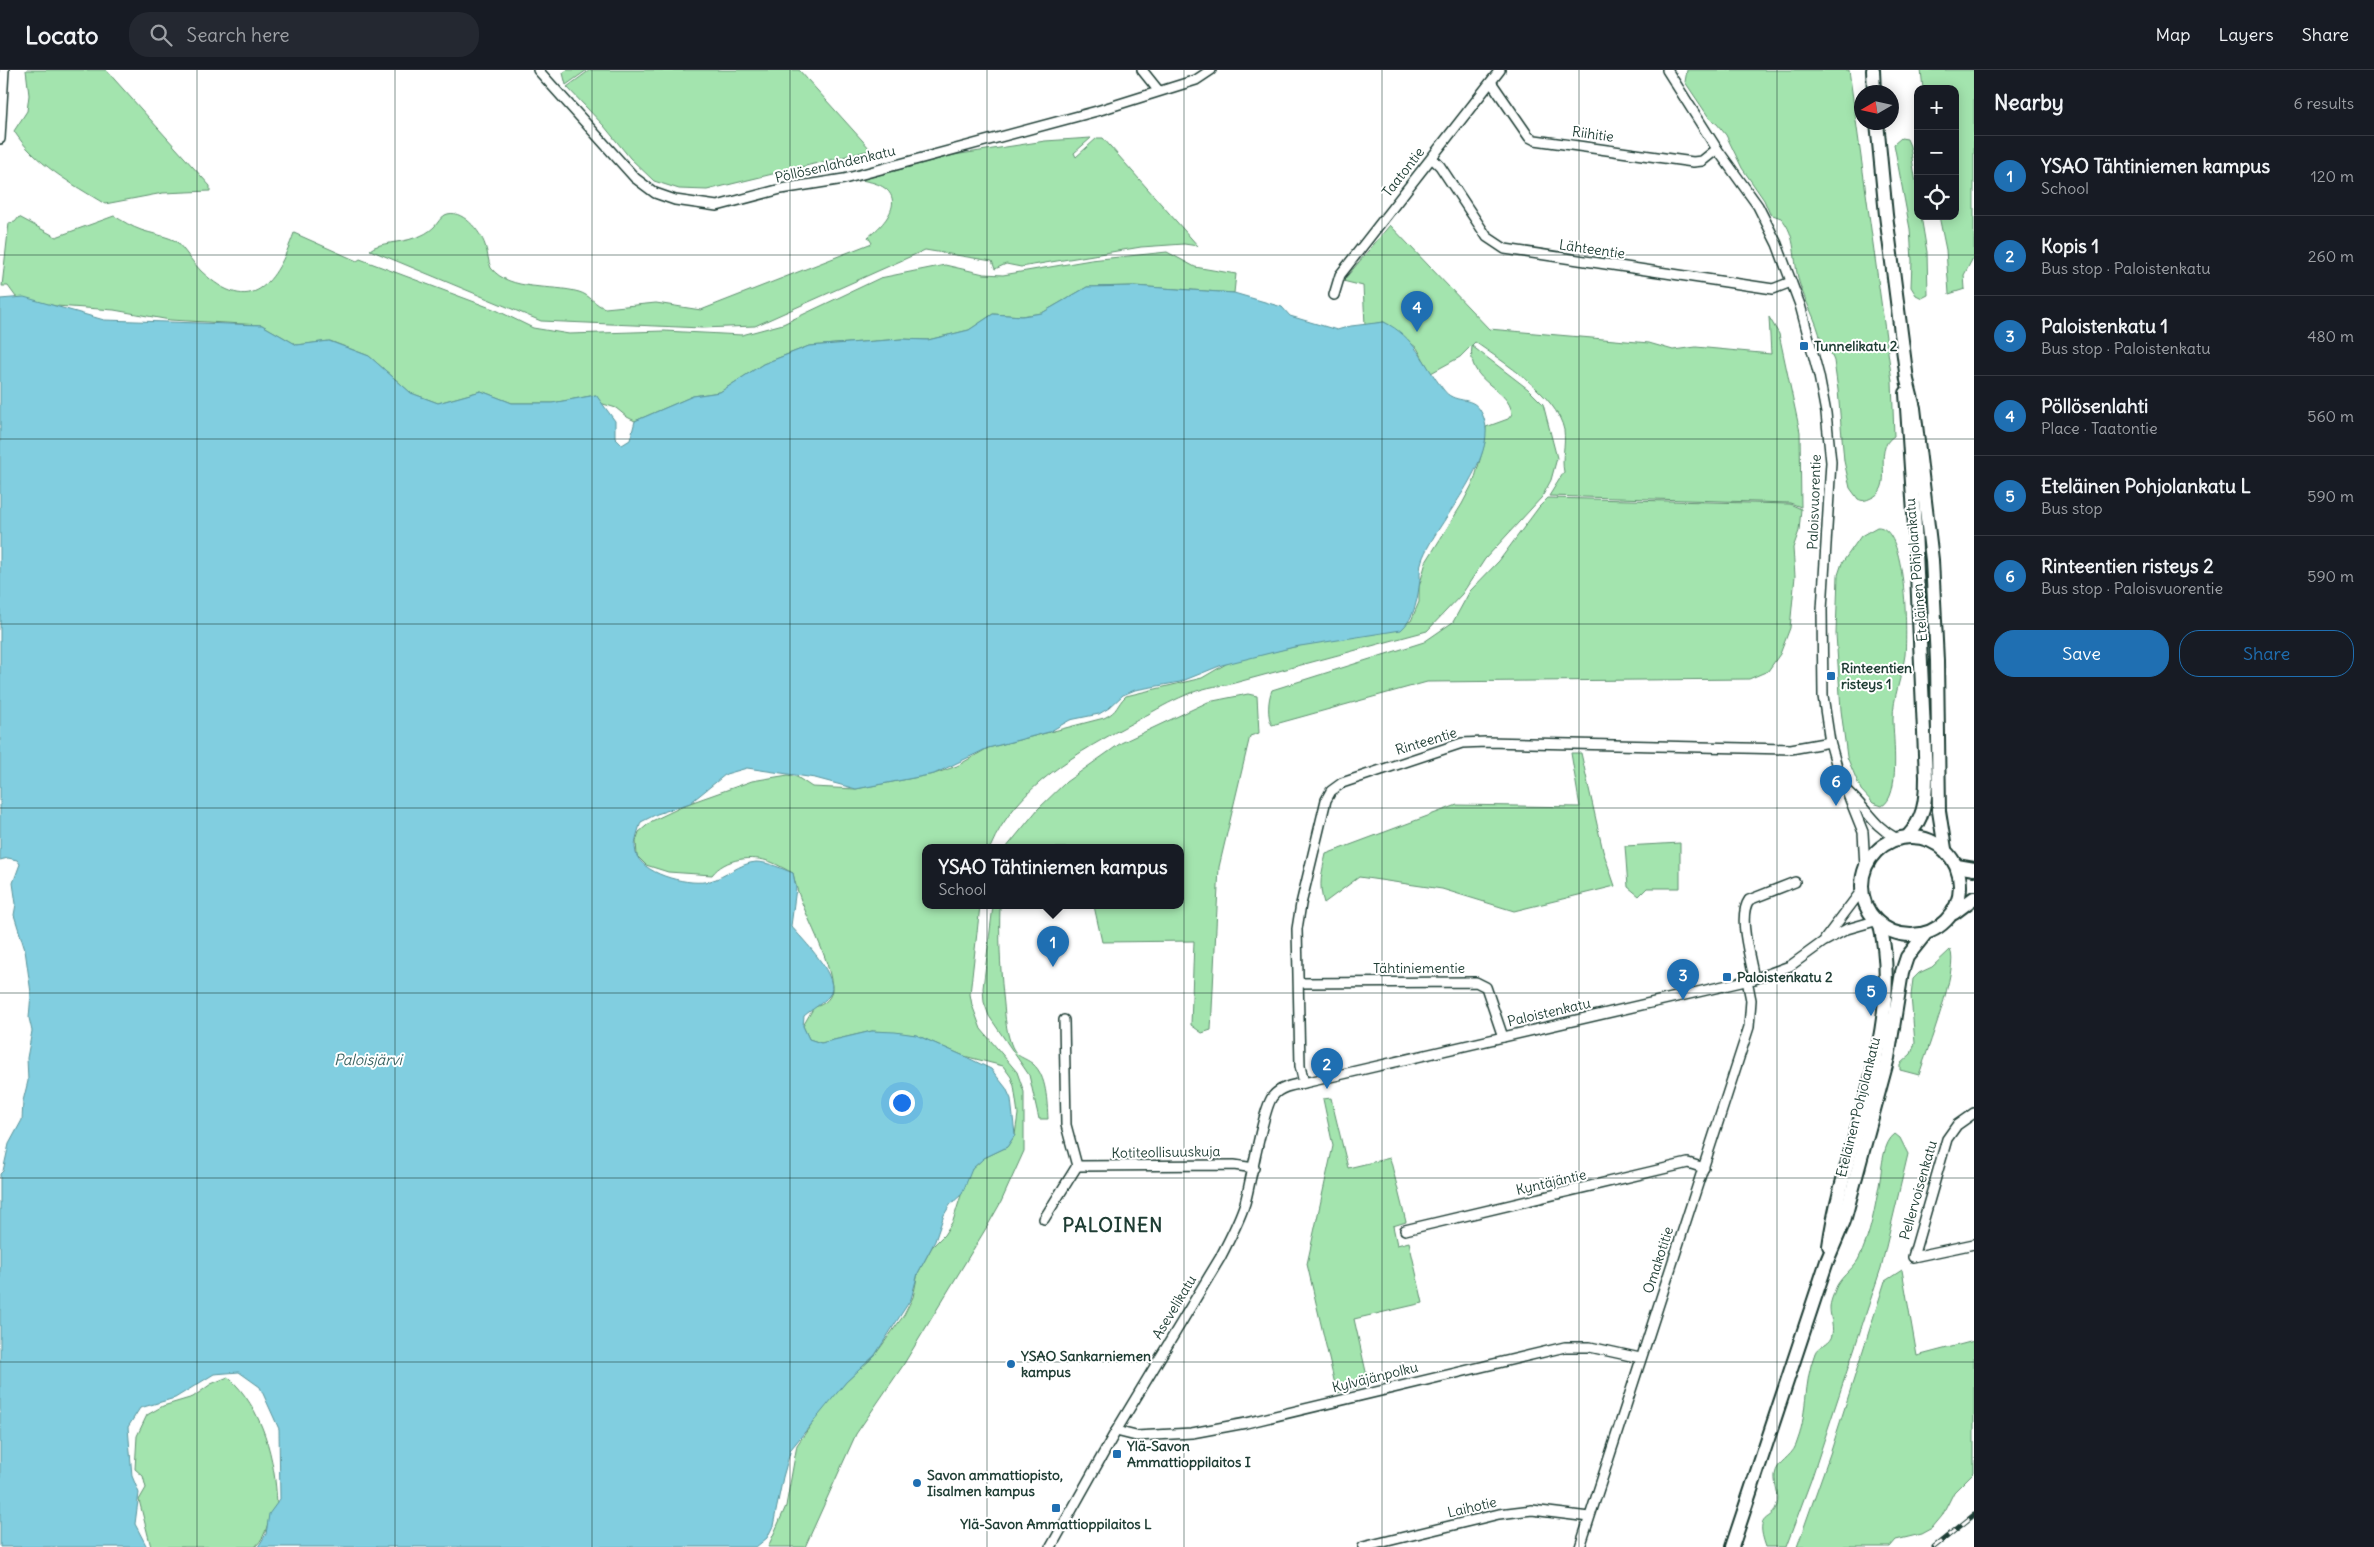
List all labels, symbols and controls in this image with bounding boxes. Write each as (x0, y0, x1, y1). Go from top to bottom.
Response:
search box (129, 12, 479, 57)
text: Locato (25, 20, 99, 50)
icon: search (147, 21, 175, 49)
text: Search here (187, 23, 290, 47)
text: Map (2155, 23, 2190, 46)
text: Layers (2218, 23, 2274, 46)
text: Share (2302, 23, 2349, 46)
north arrow (1854, 85, 1899, 130)
map controls (1914, 85, 1959, 220)
button: + (1914, 85, 1959, 130)
text: Nearby (1994, 89, 2064, 116)
text: 6 results (2293, 93, 2354, 113)
street label: Riihitie (1571, 122, 1615, 146)
button: − (1914, 130, 1959, 175)
street label: Pöllösenlahdenkatu (773, 141, 897, 187)
street label: Taatontie (1378, 143, 1428, 201)
text: YSAO Tähtiniemen kampus (2041, 154, 2270, 178)
text: 1 (2007, 166, 2013, 186)
text: 120 m (2311, 166, 2354, 186)
button: locate (1914, 175, 1959, 220)
text: School (2041, 178, 2089, 198)
text: Kopis 1 (2041, 234, 2099, 258)
street label: Lähteentie (1558, 235, 1626, 263)
text: 2 (2006, 246, 2014, 266)
text: 260 m (2308, 246, 2354, 266)
text: Bus stop · Paloistenkatu (2041, 258, 2211, 278)
pin: 4 (1401, 291, 1433, 332)
text: Paloistenkatu 1 (2041, 314, 2168, 338)
text: 3 (2005, 326, 2015, 346)
text: 480 m (2307, 326, 2354, 346)
place label: Tunnelikatu 2 (1814, 337, 1898, 355)
text: Bus stop · Paloistenkatu (2041, 338, 2211, 358)
marker: Tunnelikatu 2 (1798, 340, 1810, 352)
text: Pöllösenlahti (2041, 394, 2148, 418)
text: 4 (2005, 406, 2015, 426)
text: 560 m (2307, 406, 2354, 426)
text: Place · Taatontie (2041, 418, 2158, 438)
street label: Paloisvuorentie (1803, 454, 1825, 550)
text: Eteläinen Pohjolankatu L (2041, 474, 2251, 498)
text: 5 (2005, 486, 2015, 506)
text: 590 m (2307, 486, 2354, 506)
street label: Eteläinen Pohjolankatu (1901, 498, 1931, 642)
text: Bus stop (2041, 498, 2103, 518)
text: Rinteentien risteys 2 (2041, 554, 2214, 578)
text: 6 (2005, 566, 2015, 586)
text: 590 m (2307, 566, 2354, 586)
text: Bus stop · Paloisvuorentie (2041, 578, 2223, 598)
button: Save (1994, 630, 2169, 677)
button: Share (2179, 630, 2354, 677)
place label: Rinteentien risteys 1 (1841, 659, 1912, 693)
marker: Rinteentien risteys 1 (1825, 670, 1837, 682)
street label: Rinteentie (1393, 723, 1459, 759)
pin: 6 (1820, 765, 1852, 806)
popup (922, 844, 1184, 909)
text: YSAO Tähtiniemen kampus (938, 855, 1168, 879)
text: School (938, 879, 986, 899)
pin: 1 (1037, 926, 1069, 967)
street label: Tähtiniementie (1373, 959, 1465, 977)
pin: 3 (1667, 959, 1699, 1000)
place label: Paloistenkatu 2 (1737, 968, 1833, 986)
marker: Paloistenkatu 2 (1721, 971, 1733, 983)
pin: 5 (1855, 975, 1887, 1016)
street label: Paloistenkatu (1506, 994, 1592, 1030)
street label: Eteläinen Pohjolankatu (1832, 1035, 1884, 1179)
pin: 2 (1311, 1048, 1343, 1089)
water label: Paloisjärvi (334, 1050, 404, 1069)
your location (889, 1090, 915, 1116)
street label: Pellervoisenkatu (1895, 1138, 1941, 1242)
street label: Kotiteollisuuskuja (1111, 1142, 1221, 1162)
street label: Kyntäjäntie (1514, 1165, 1588, 1199)
district label: PALOINEN (1063, 1213, 1163, 1237)
street label: Omakotitie (1639, 1224, 1677, 1296)
street label: Asevelikatu (1148, 1272, 1200, 1342)
place label: YSAO Sankarniemen kampus (1020, 1347, 1151, 1381)
marker: YSAO Sankarniemen kampus (1005, 1358, 1017, 1370)
street label: Kylväjänpolku (1330, 1358, 1420, 1396)
place label: Ylä-Savon Ammattioppilaitos I (1126, 1437, 1251, 1471)
marker: Ylä-Savon Ammattioppilaitos I (1111, 1448, 1123, 1460)
place label: Savon ammattiopisto, Iisalmen kampus (927, 1466, 1063, 1500)
marker: Savon ammattiopisto, Iisalmen kampus (911, 1477, 923, 1489)
street label: Laihotie (1446, 1493, 1498, 1521)
marker: Ylä-Savon Ammattioppilaitos L (1050, 1502, 1062, 1514)
place label: Ylä-Savon Ammattioppilaitos L (959, 1515, 1152, 1533)

